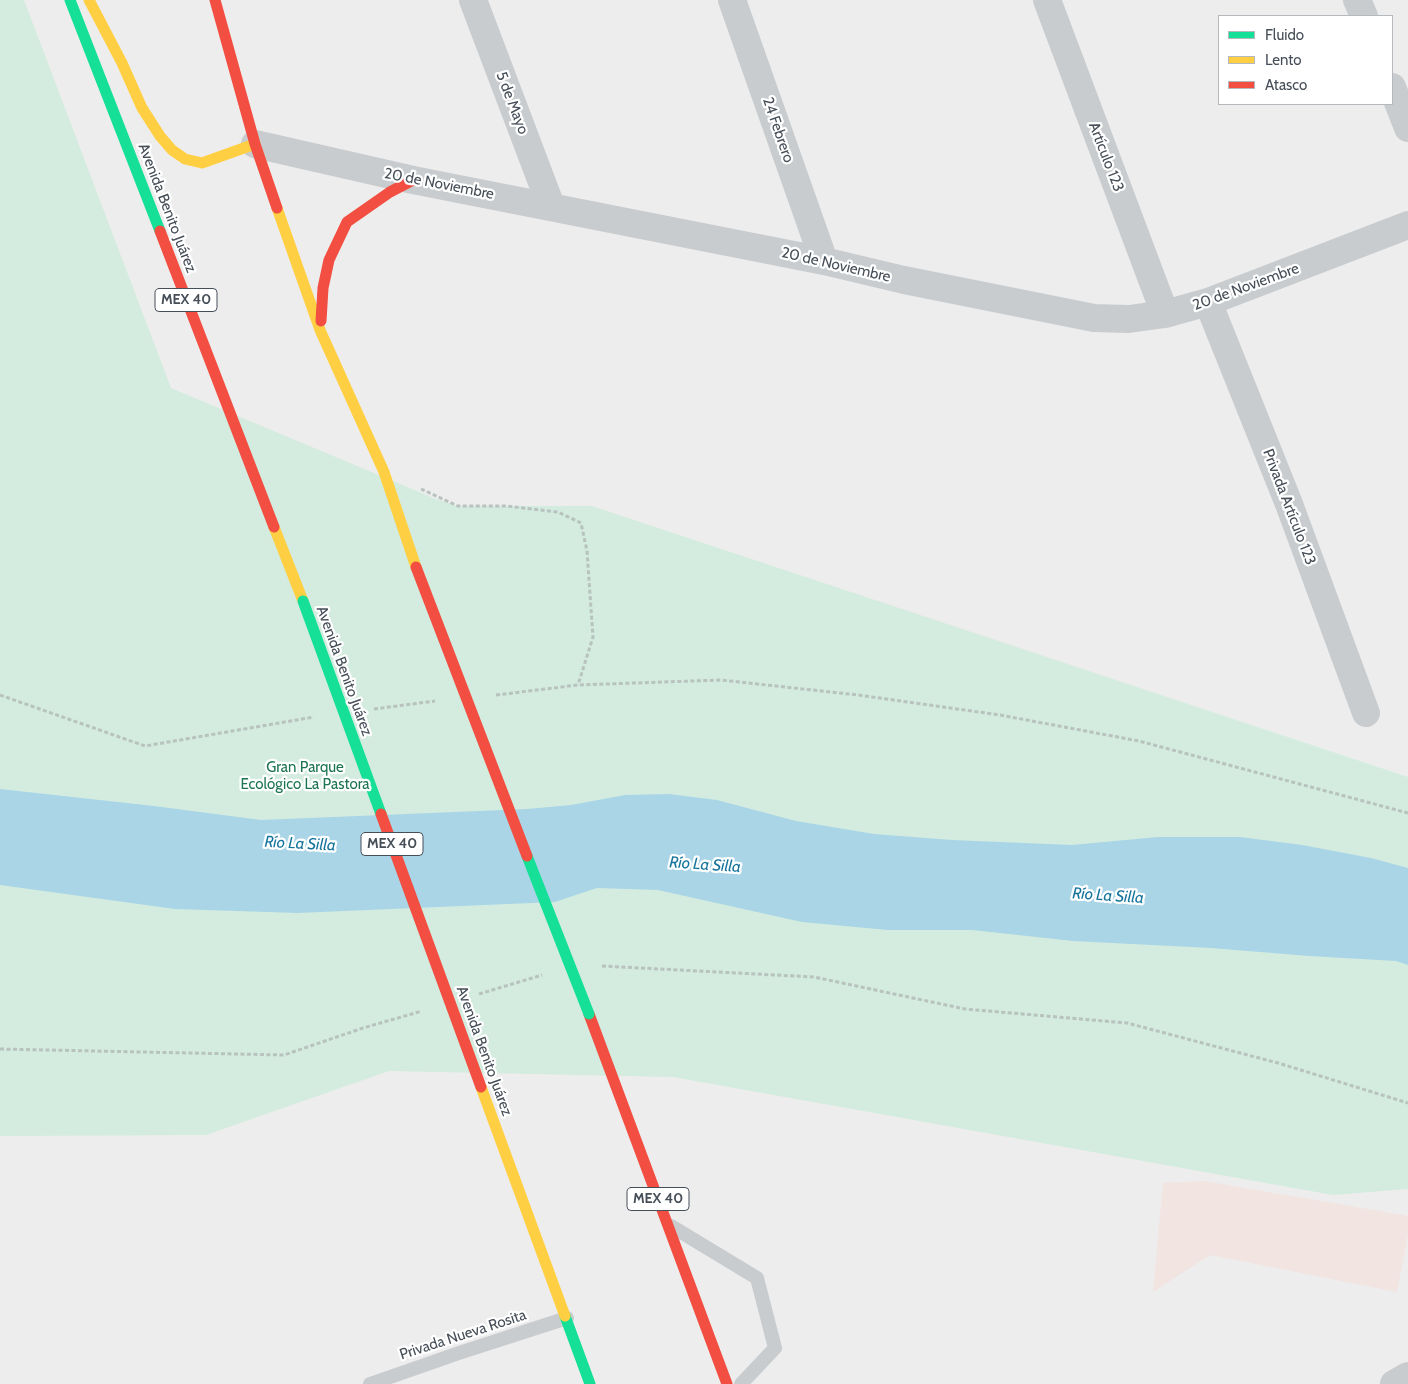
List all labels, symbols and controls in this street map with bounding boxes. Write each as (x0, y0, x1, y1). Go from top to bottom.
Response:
legend (1218, 15, 1393, 105)
text: Fluido (1265, 26, 1304, 44)
text: Lento (1265, 51, 1302, 69)
street label: 5 de Mayo (492, 69, 532, 137)
text: Atasco (1265, 76, 1307, 94)
street label: 24 Febrero (758, 95, 798, 165)
street label: Artículo 123 (1085, 120, 1127, 194)
street label: Avenida Benito Juárez (134, 141, 200, 275)
street label: 20 de Noviembre (383, 165, 495, 203)
street label: 20 de Noviembre (780, 244, 892, 286)
street label: 20 de Noviembre (1191, 259, 1301, 315)
road number: MEX 40 (155, 288, 217, 312)
street label: Privada Artículo 123 (1259, 447, 1319, 567)
street label: Avenida Benito Juárez (312, 604, 376, 738)
park label: Gran Parque Ecológico La Pastora (241, 759, 369, 794)
road number: MEX 40 (361, 832, 423, 856)
water label: Río La Silla (264, 833, 336, 855)
water label: Río La Silla (669, 853, 741, 877)
water label: Río La Silla (1072, 884, 1144, 908)
street label: Avenida Benito Juárez (452, 984, 516, 1118)
road number: MEX 40 (627, 1188, 689, 1210)
street label: Privada Nueva Rosita (397, 1306, 529, 1364)

